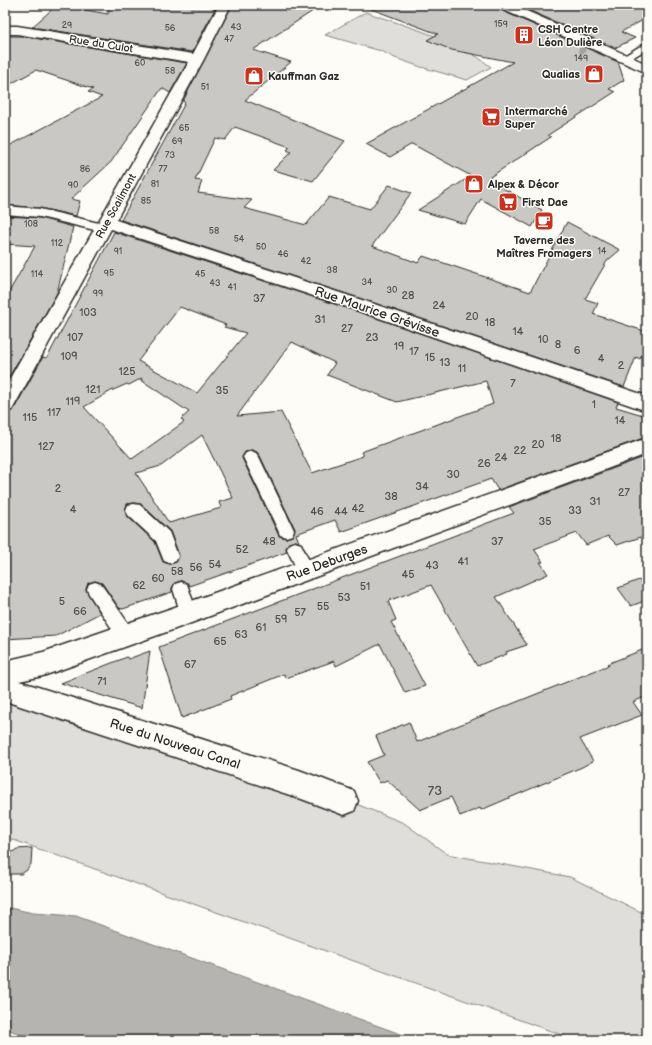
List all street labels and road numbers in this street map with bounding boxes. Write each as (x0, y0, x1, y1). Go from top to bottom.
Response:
street label: Rue du Culot (68, 33, 135, 56)
street label: Rue Scailmont (93, 171, 139, 241)
street label: Rue Maurice Grévisse (312, 283, 442, 341)
street label: Rue Deburges (284, 541, 370, 585)
street label: Rue du Nouveau Canal (108, 715, 242, 773)

